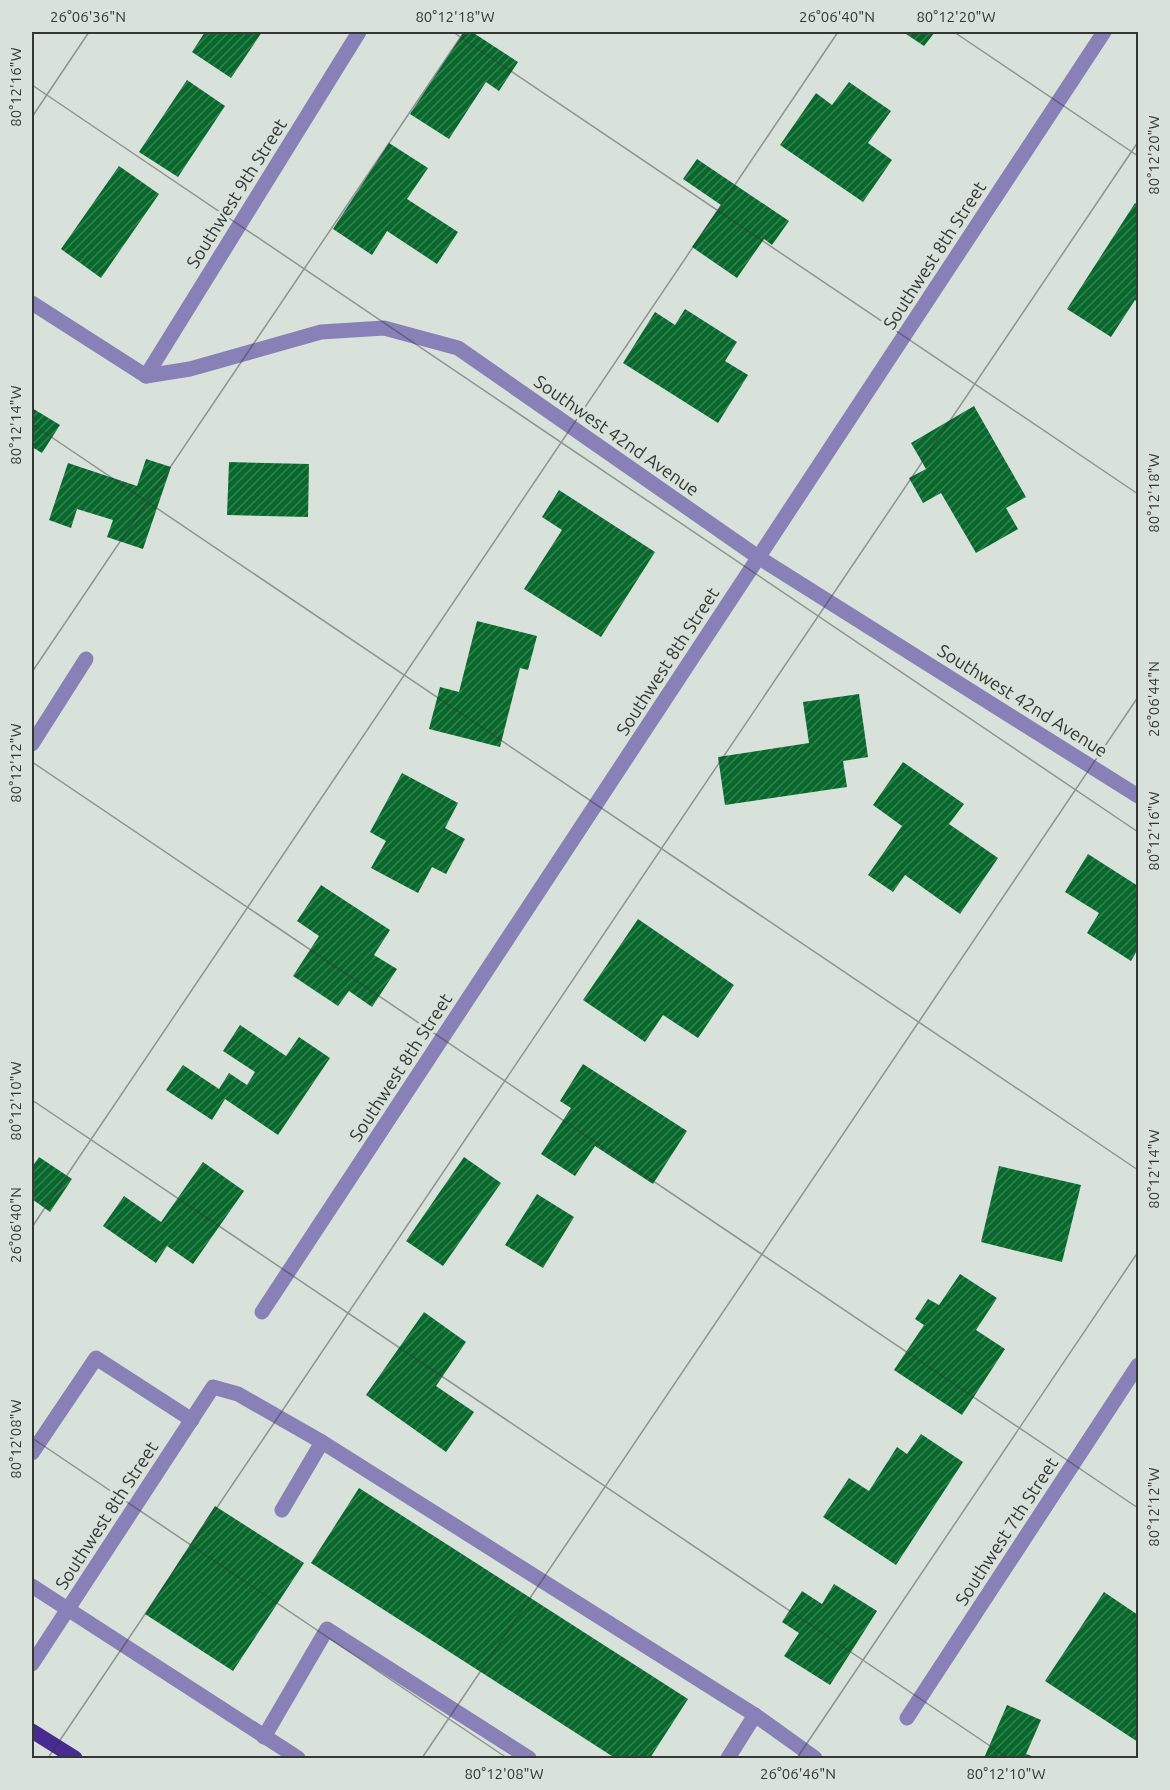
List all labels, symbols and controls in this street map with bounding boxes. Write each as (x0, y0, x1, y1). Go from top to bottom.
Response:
text: 26°06'36"N (50, 8, 126, 25)
text: 80°12'18"W (415, 8, 495, 25)
text: 26°06'40"N (799, 8, 875, 25)
text: 80°12'20"W (916, 8, 996, 25)
text: 80°12'16"W (7, 47, 24, 127)
street label: Southwest 9th Street (182, 115, 290, 271)
text: 80°12'20"W (1145, 115, 1162, 195)
street label: Southwest 8th Street (879, 177, 989, 333)
street label: Southwest 42nd Avenue (531, 370, 703, 500)
text: 80°12'14"W (7, 385, 24, 465)
text: 80°12'18"W (1145, 453, 1162, 533)
street label: Southwest 8th Street (612, 583, 722, 739)
street label: Southwest 42nd Avenue (934, 639, 1112, 761)
text: 26°06'44"N (1145, 661, 1162, 737)
text: 80°12'12"W (7, 723, 24, 803)
text: 80°12'16"W (1145, 791, 1162, 871)
street label: Southwest 8th Street (345, 989, 455, 1145)
text: 80°12'10"W (7, 1061, 24, 1141)
text: 80°12'14"W (1145, 1129, 1162, 1209)
text: 26°06'40"N (7, 1187, 24, 1263)
text: 80°12'08"W (7, 1399, 24, 1479)
street label: Southwest 8th Street (51, 1437, 161, 1593)
street label: Southwest 7th Street (951, 1453, 1061, 1609)
text: 80°12'12"W (1145, 1467, 1162, 1547)
text: 80°12'08"W (464, 1765, 544, 1782)
text: 26°06'46"N (760, 1765, 836, 1782)
text: 80°12'10"W (966, 1765, 1046, 1782)

